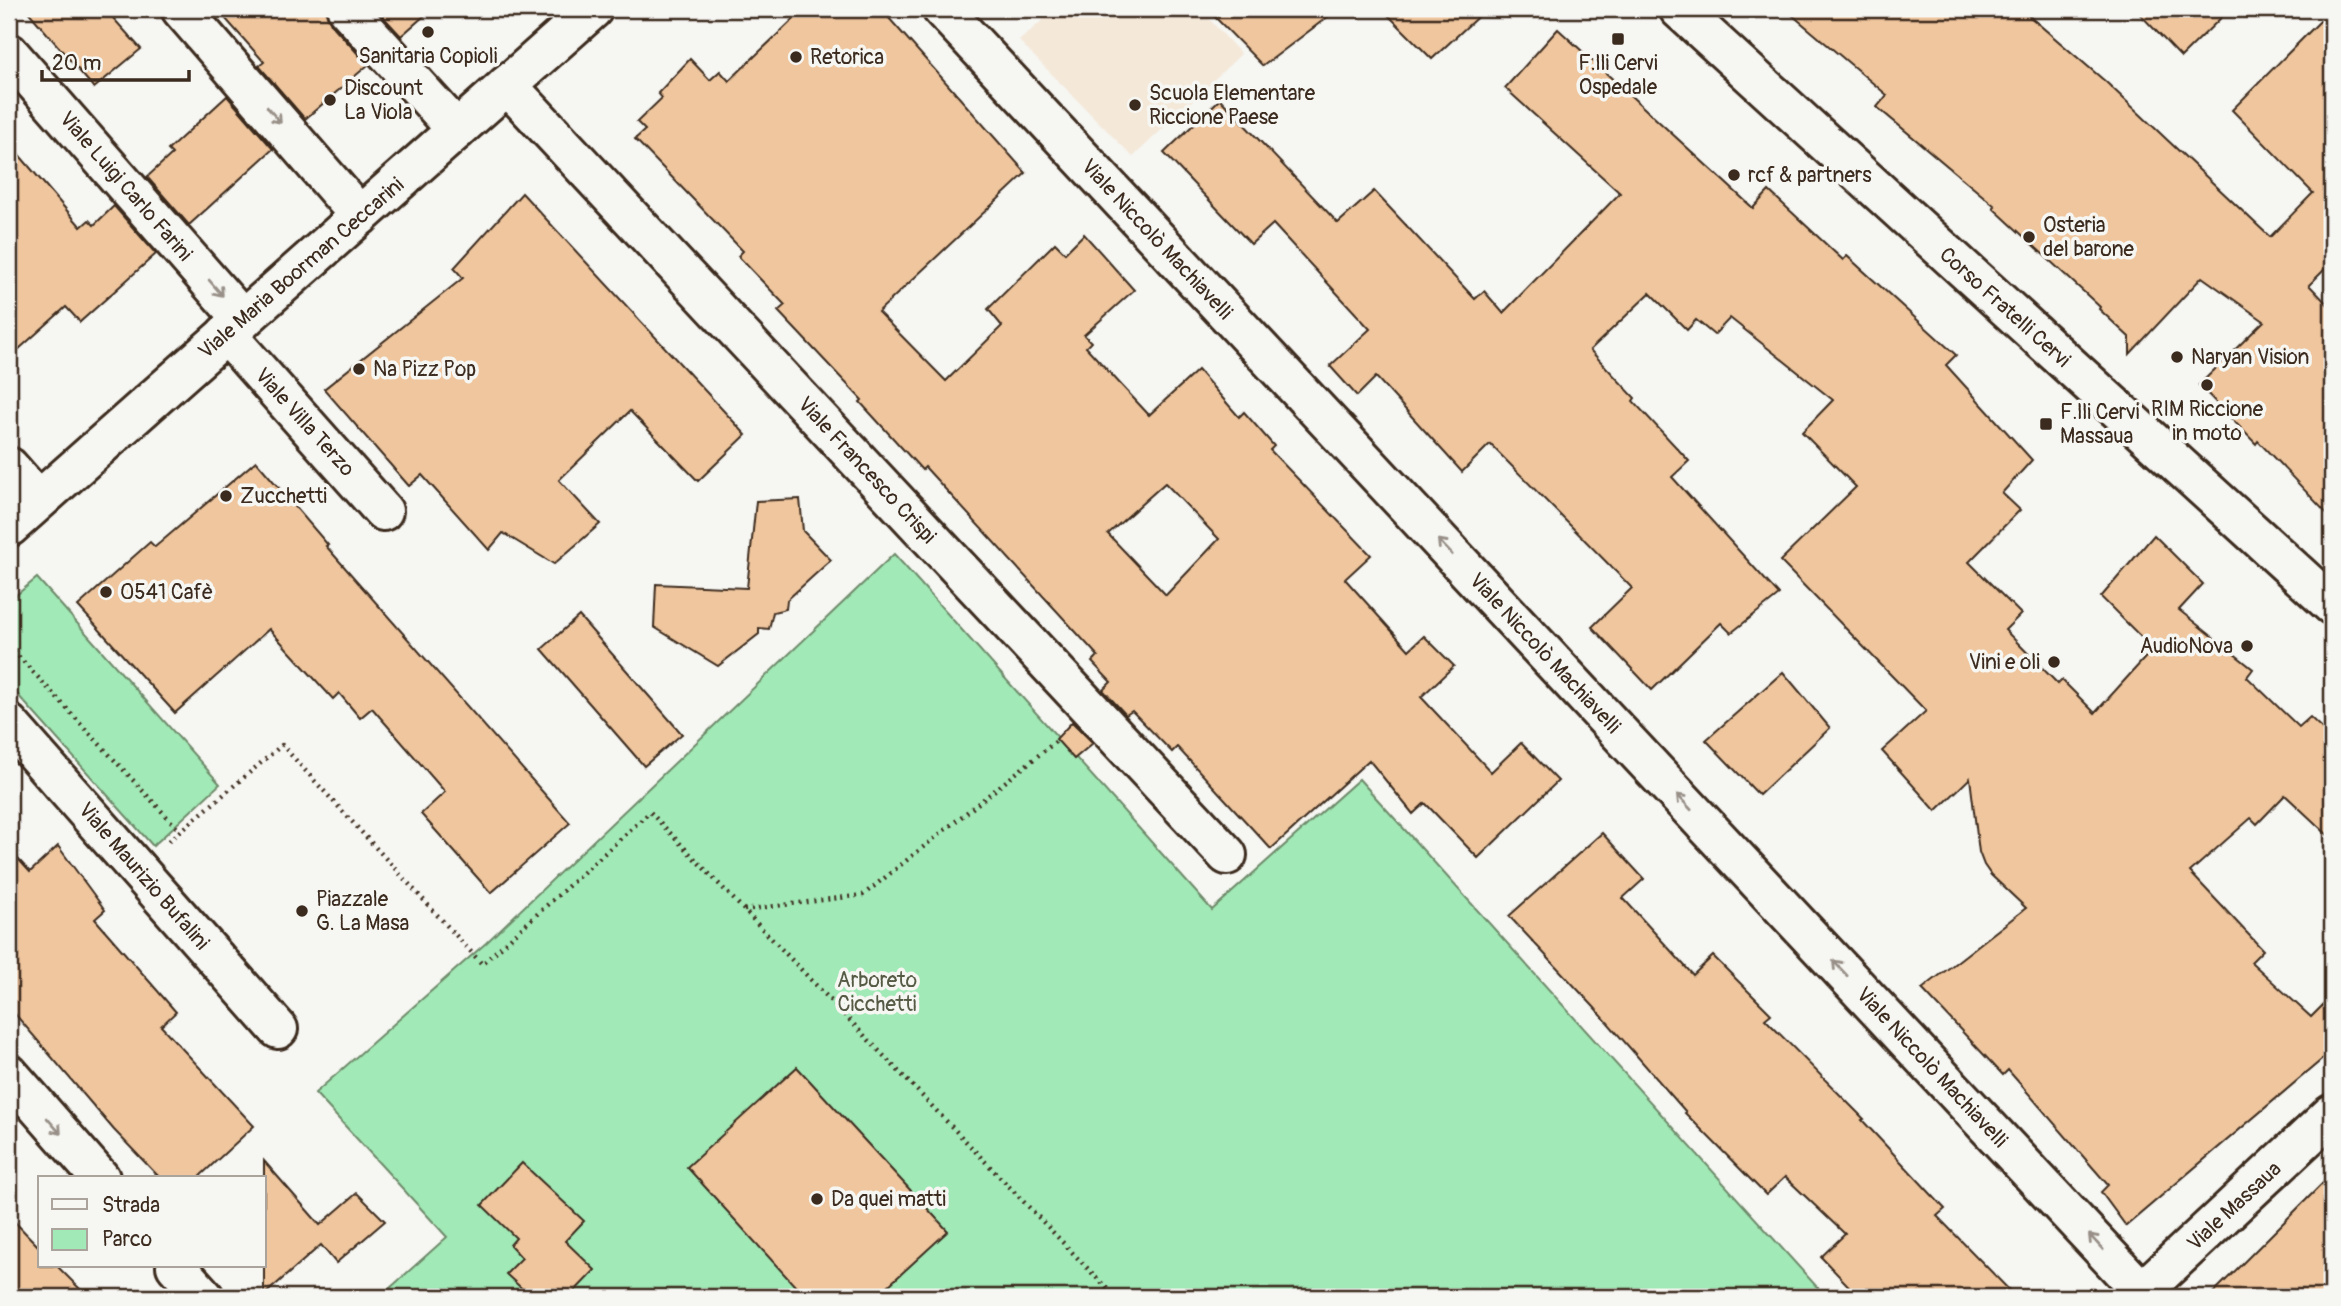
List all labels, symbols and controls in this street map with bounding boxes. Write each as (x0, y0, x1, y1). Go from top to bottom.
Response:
marker: Sanitaria Copioli (420, 24, 436, 40)
marker: F.lli Cervi Ospedale (1610, 31, 1626, 47)
scale bar (42, 38, 189, 82)
place label: Sanitaria Copioli (359, 43, 498, 70)
place label: Retorica (810, 44, 884, 71)
marker: Retorica (788, 49, 804, 65)
text: 20 m (52, 50, 101, 77)
place label: F.lli Cervi Ospedale (1578, 50, 1658, 101)
place label: Discount La Viola (344, 75, 423, 126)
place label: Scuola Elementare Riccione Paese (1149, 80, 1316, 131)
marker: Discount La Viola (322, 92, 338, 108)
marker: Scuola Elementare Riccione Paese (1127, 97, 1143, 113)
street label: Viale Luigi Carlo Farini (53, 106, 198, 267)
one-way arrow (266, 106, 282, 124)
street label: Viale Niccolò Machiavelli (1075, 153, 1238, 326)
place label: rcf & partners (1748, 162, 1872, 189)
marker: rcf & partners (1726, 167, 1742, 183)
street label: Viale Maria Boorman Ceccarini (193, 172, 410, 365)
place label: Osteria del barone (2043, 212, 2135, 263)
marker: Osteria del barone (2021, 229, 2037, 245)
street label: Corso Fratelli Cervi (1933, 241, 2076, 374)
one-way arrow (208, 278, 224, 296)
place label: Naryan Vision (2191, 344, 2309, 371)
marker: Naryan Vision (2169, 349, 2185, 365)
place label: Na Pizz Pop (373, 356, 476, 383)
marker: Na Pizz Pop (351, 361, 367, 377)
street label: Viale Villa Terzo (249, 362, 361, 482)
marker: RIM Riccione in moto (2199, 377, 2215, 393)
street label: Viale Francesco Crispi (792, 391, 942, 550)
place label: RIM Riccione in moto (2151, 396, 2264, 447)
place label: F.lli Cervi Massaua (2060, 399, 2140, 450)
marker: F.lli Cervi Massaua (2038, 416, 2054, 432)
place label: Zucchetti (240, 483, 327, 510)
marker: Zucchetti (218, 488, 234, 504)
one-way arrow (1437, 539, 1454, 556)
street label: Viale Niccolò Machiavelli (1463, 567, 1626, 740)
place label: 0541 Cafè (120, 579, 213, 606)
marker: 0541 Cafè (98, 584, 114, 600)
place label: AudioNova (2140, 633, 2233, 660)
marker: AudioNova (2239, 638, 2255, 654)
place label: Vini e oli (1969, 649, 2040, 676)
marker: Vini e oli (2046, 654, 2062, 670)
one-way arrow (1676, 794, 1693, 811)
street label: Viale Maurizio Bufalini (72, 797, 215, 956)
place label: Piazzale G. La Masa (316, 886, 409, 937)
marker: Piazzale G. La Masa (294, 903, 310, 919)
one-way arrow (1831, 960, 1848, 977)
park label: Arboreto Cicchetti (837, 967, 917, 1018)
street label: Viale Niccolò Machiavelli (1850, 981, 2013, 1154)
one-way arrow (46, 1116, 62, 1134)
street label: Viale Massaua (2181, 1156, 2287, 1257)
legend (38, 1176, 266, 1268)
place label: Da quei matti (831, 1186, 946, 1213)
marker: Da quei matti (809, 1191, 825, 1207)
text: Strada (102, 1192, 160, 1219)
text: Parco (102, 1226, 152, 1253)
one-way arrow (2087, 1234, 2104, 1251)

